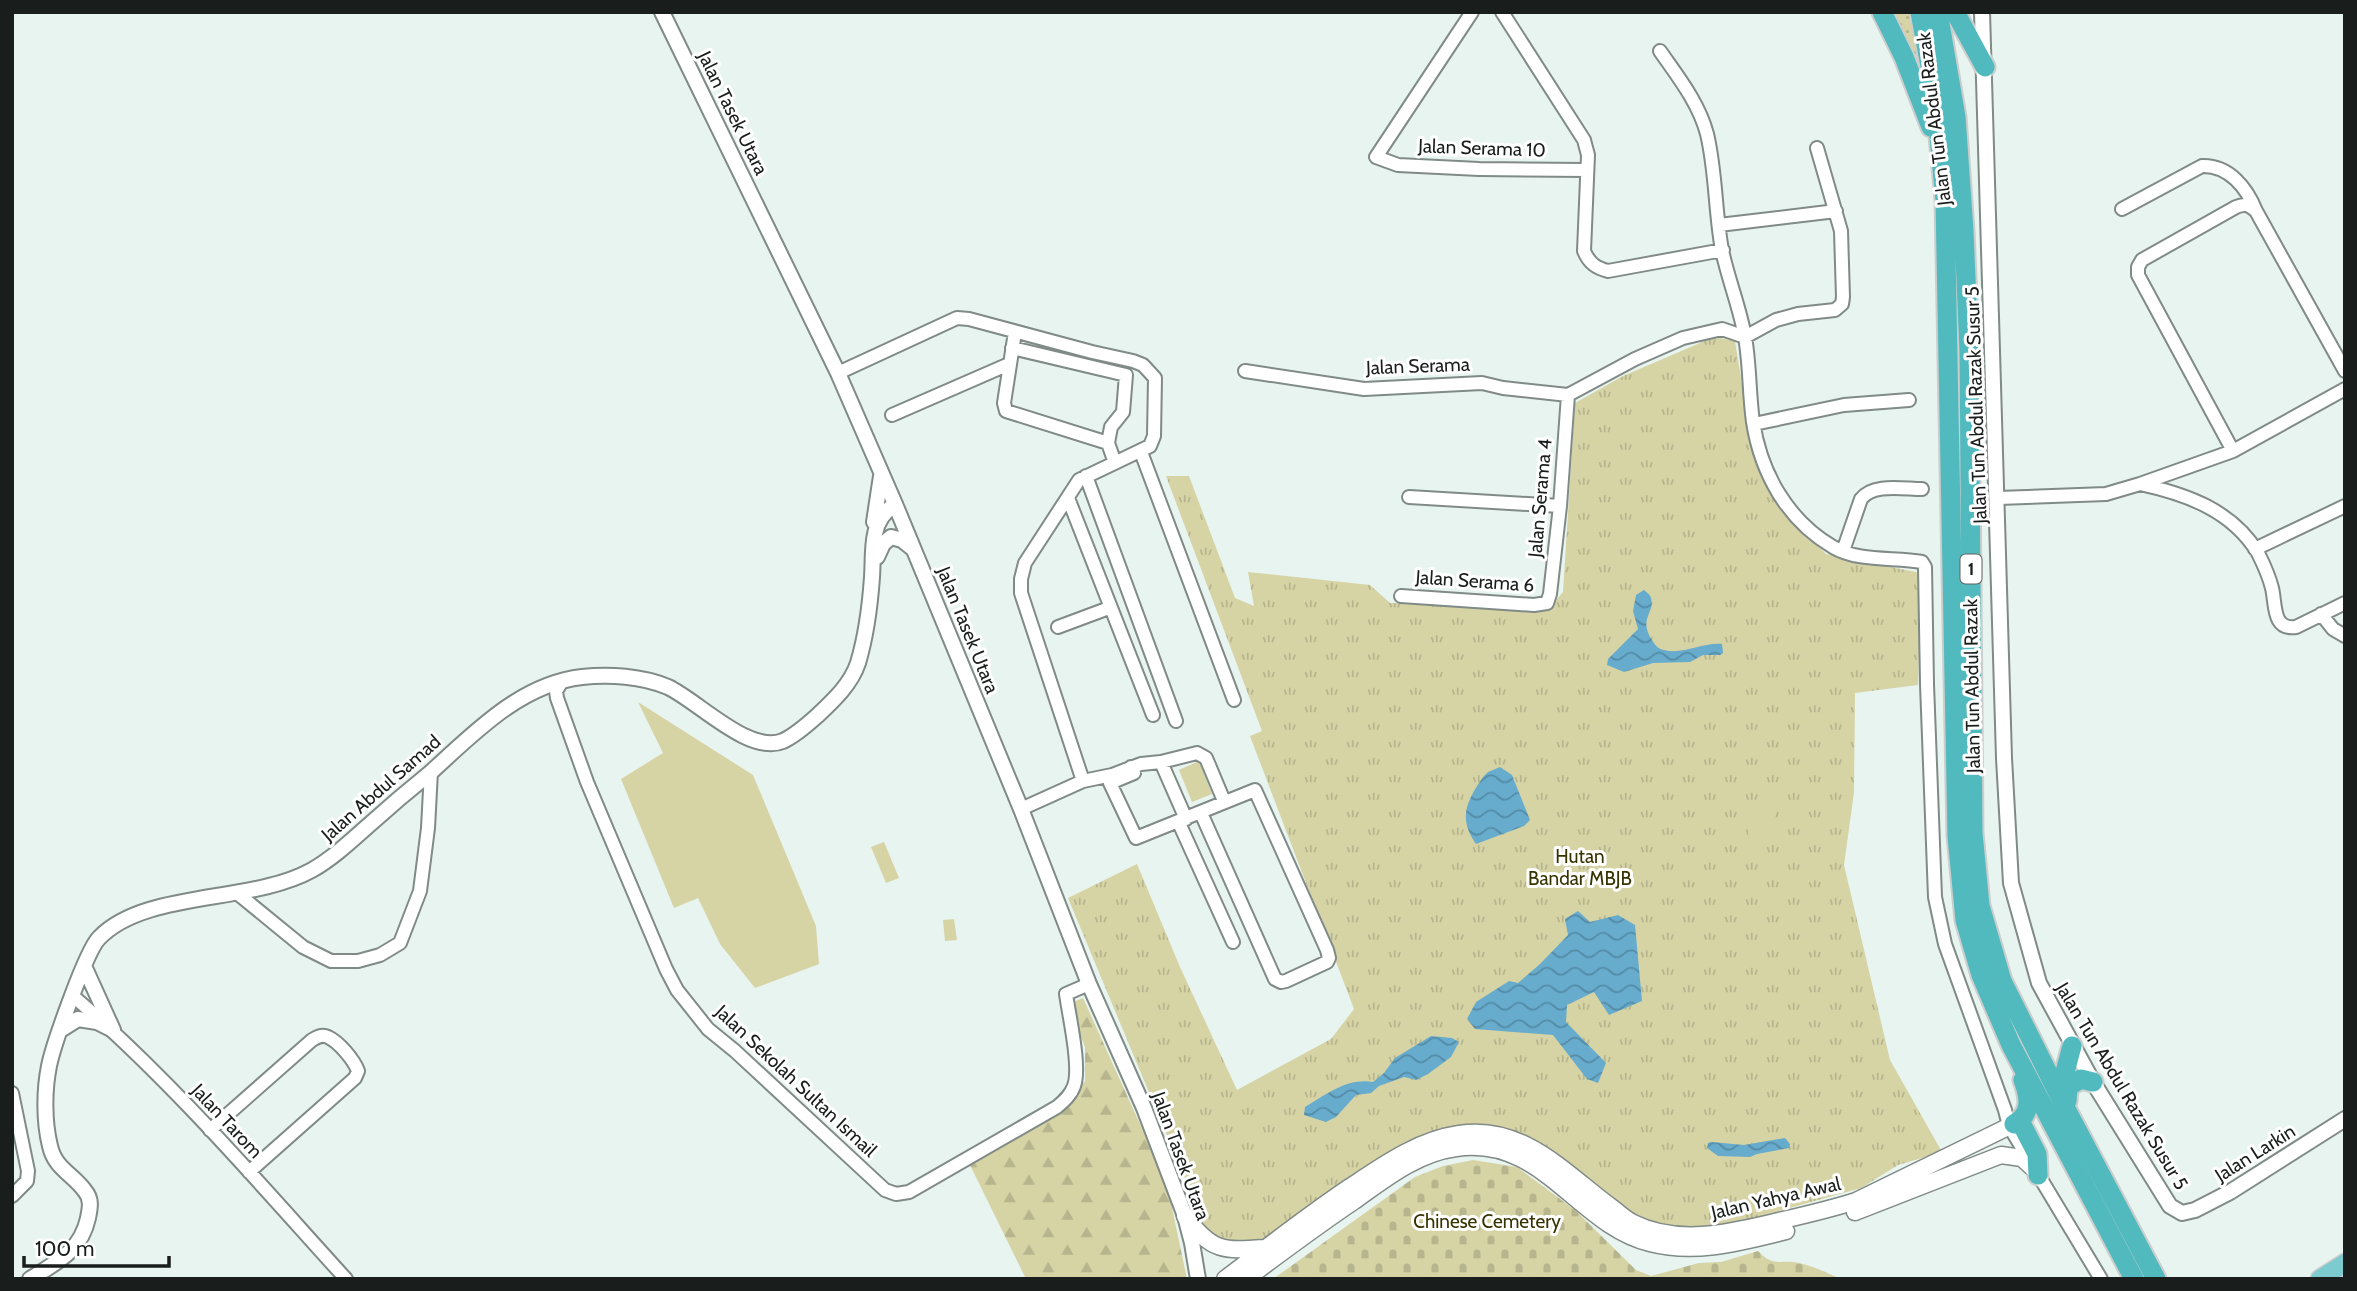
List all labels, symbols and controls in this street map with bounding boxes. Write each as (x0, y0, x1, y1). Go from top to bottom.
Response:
street label: Jalan Tun Abdul Razak (1912, 31, 1956, 208)
street label: Jalan Tasek Utara (693, 46, 773, 179)
street label: Jalan Serama 10 (1417, 134, 1546, 162)
street label: Jalan Tun Abdul Razak Susur 5 (1960, 286, 1992, 525)
street label: Jalan Serama (1365, 353, 1470, 379)
street label: Jalan Serama 4 (1523, 438, 1557, 559)
road number: 1 (1960, 554, 1982, 584)
street label: Jalan Tasek Utara (932, 562, 1004, 697)
street label: Jalan Serama 6 (1414, 565, 1535, 597)
street label: Jalan Tun Abdul Razak (1959, 598, 1985, 774)
street label: Jalan Abdul Samad (316, 730, 445, 847)
park label: Hutan Bandar MBJB (1528, 845, 1632, 890)
street label: Jalan Tun Abdul Razak Susur 5 (2050, 977, 2193, 1194)
street label: Jalan Sekolah Sultan Ismail (710, 999, 882, 1162)
street label: Jalan Tarom (186, 1078, 267, 1163)
street label: Jalan Tasek Utara (1147, 1088, 1215, 1223)
street label: Jalan Larkin (2210, 1119, 2299, 1187)
street label: Jalan Yahya Awal (1708, 1172, 1844, 1224)
park label: Chinese Cemetery (1413, 1210, 1561, 1233)
scale bar (24, 1224, 170, 1268)
text: 100 m (35, 1236, 94, 1261)

